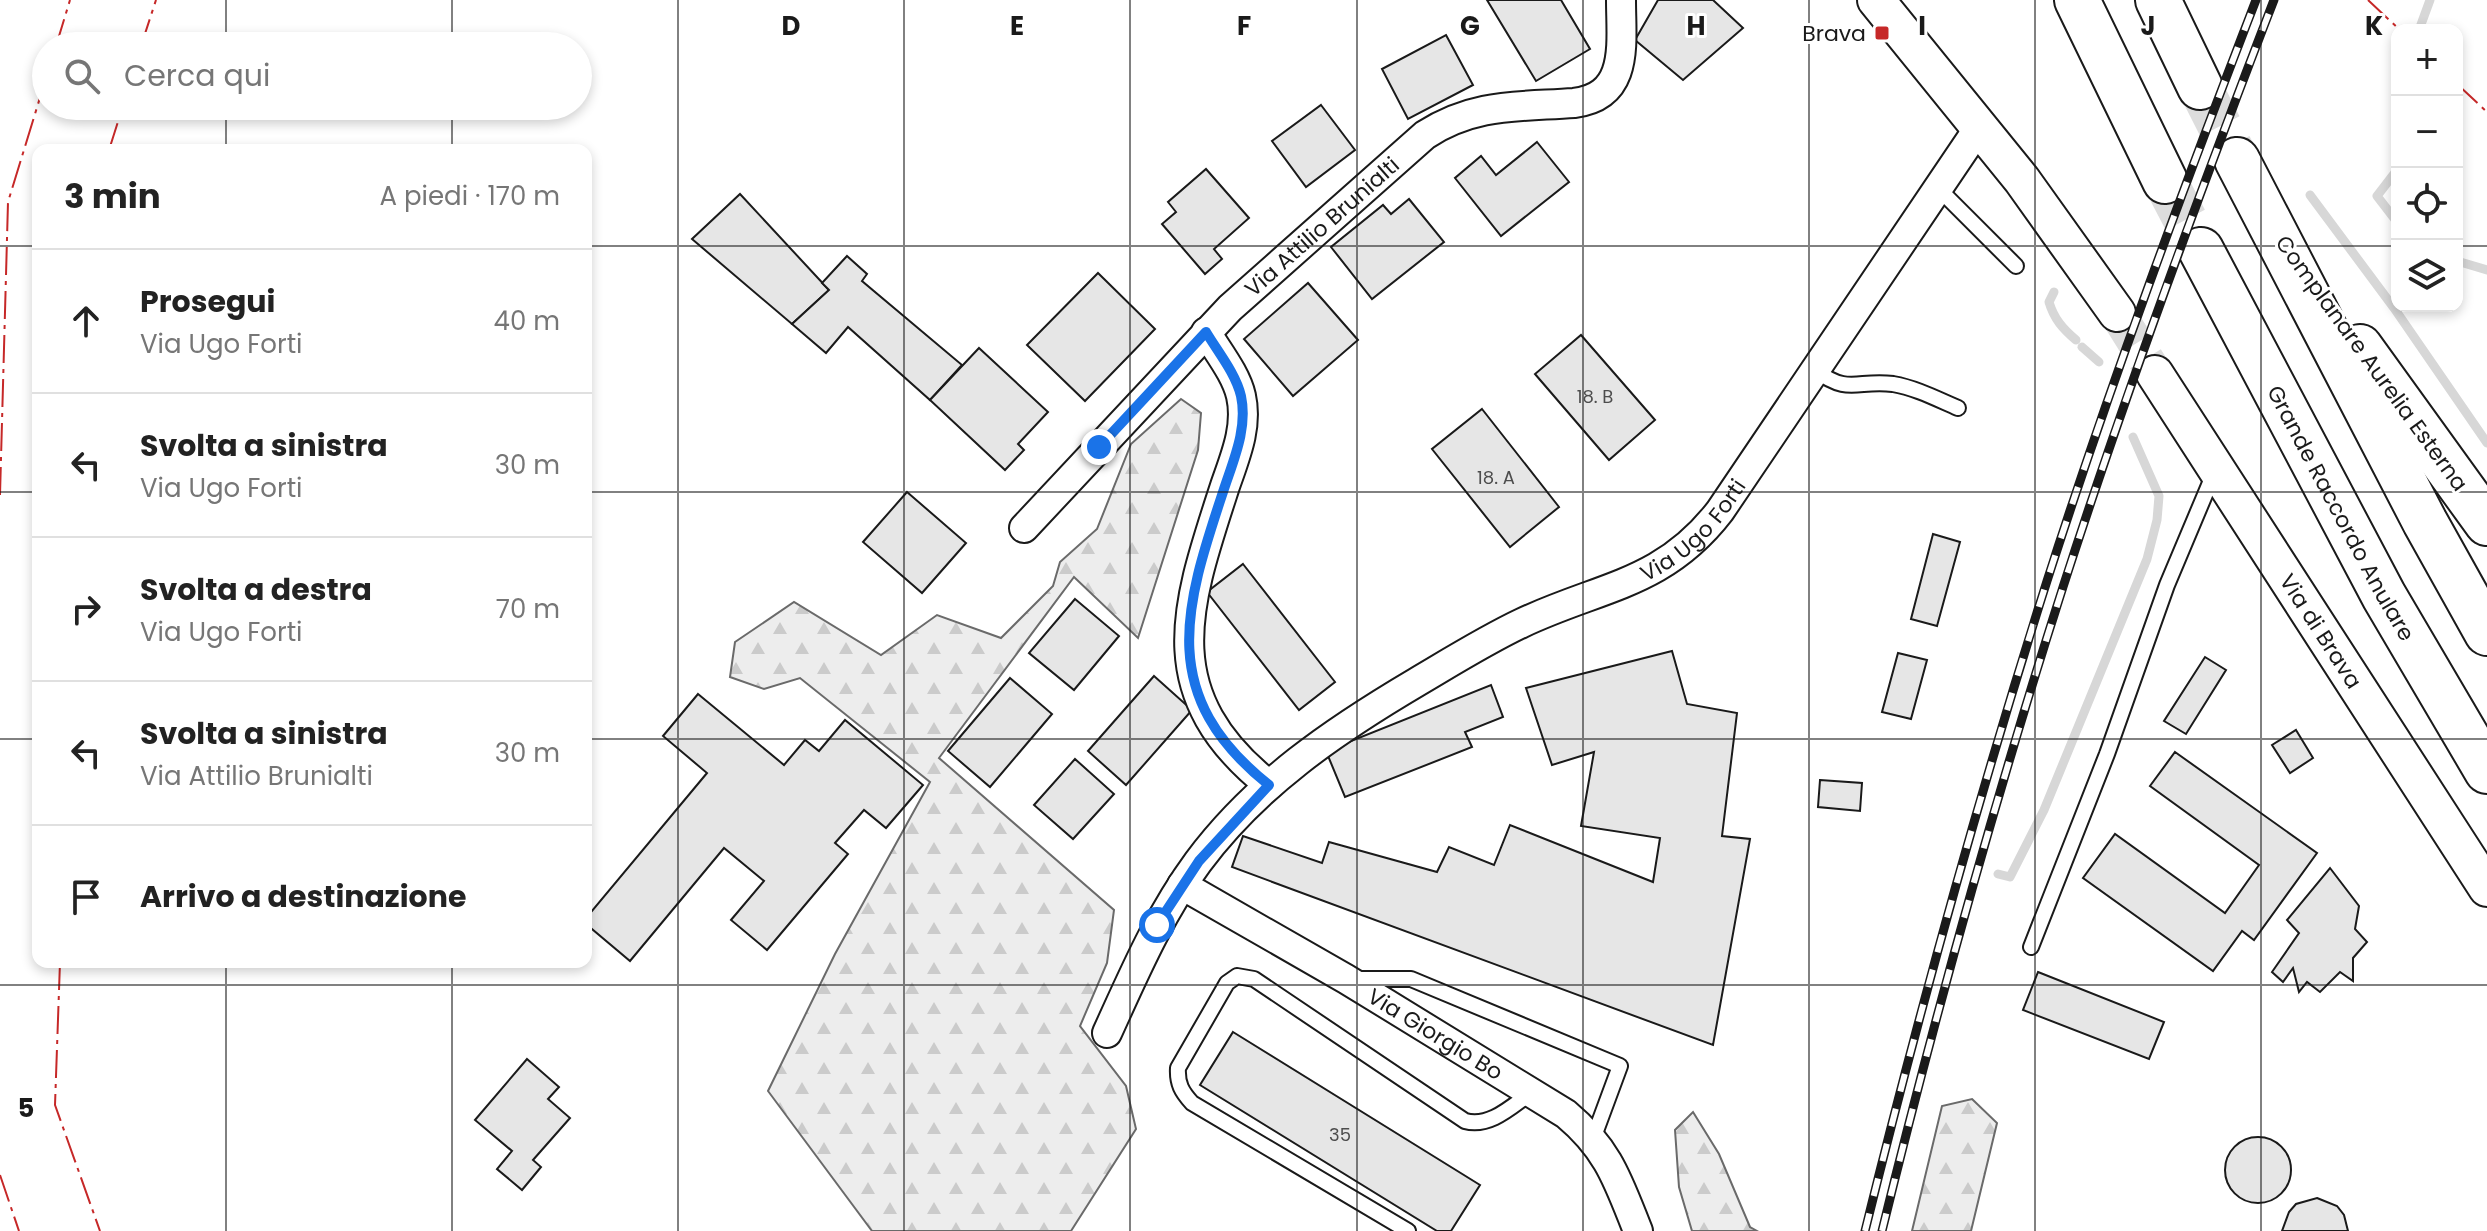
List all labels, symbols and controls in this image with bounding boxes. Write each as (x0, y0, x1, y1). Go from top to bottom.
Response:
text: D (782, 8, 801, 44)
text: E (1010, 8, 1024, 44)
text: F (1237, 8, 1251, 44)
text: G (1460, 8, 1480, 44)
text: H (1686, 8, 1706, 44)
text: I (1918, 8, 1926, 44)
text: J (2140, 8, 2156, 44)
text: K (2365, 8, 2383, 44)
place label: Brava (1802, 18, 1866, 49)
marker: Brava (1873, 24, 1891, 42)
map controls (2391, 24, 2463, 312)
button: + (2391, 24, 2463, 96)
search box (32, 32, 592, 120)
icon: search (60, 54, 104, 98)
text: Cerca qui (124, 54, 270, 97)
button: − (2391, 96, 2463, 168)
street label: Via Attilio Brunialti (1238, 150, 1406, 304)
button: locate (2391, 168, 2463, 240)
text: 3 min (64, 172, 161, 220)
text: A piedi · 170 m (380, 178, 560, 214)
street label: Complanare Aurelia Esterna (2268, 229, 2475, 498)
button: layers (2391, 240, 2463, 312)
text: Prosegui (140, 280, 275, 323)
icon: ahead (64, 299, 108, 343)
text: 40 m (494, 303, 560, 339)
text: Via Ugo Forti (140, 326, 303, 362)
street label: Grande Raccordo Anulare (2259, 380, 2422, 647)
house number: 18. B (1577, 384, 1613, 409)
text: Svolta a sinistra (140, 424, 388, 467)
route end (1081, 429, 1117, 465)
icon: left (64, 443, 108, 487)
text: 30 m (495, 447, 560, 483)
house number: 18. A (1477, 465, 1515, 490)
text: Via Ugo Forti (140, 470, 303, 506)
street label: Via Ugo Forti (1635, 473, 1753, 589)
text: Svolta a destra (140, 568, 372, 611)
street label: Via di Brava (2272, 568, 2369, 695)
icon: right (64, 587, 108, 631)
text: 70 m (496, 591, 560, 627)
text: Via Ugo Forti (140, 614, 303, 650)
text: Svolta a sinistra (140, 712, 388, 755)
icon: left (64, 731, 108, 775)
text: 30 m (495, 735, 560, 771)
text: Via Attilio Brunialti (140, 758, 373, 794)
icon: arrive (64, 875, 108, 919)
text: Arrivo a destinazione (140, 875, 466, 918)
route start (1139, 907, 1175, 943)
street label: Via Giorgio Bo (1362, 981, 1509, 1088)
text: 5 (18, 1090, 34, 1126)
house number: 35 (1329, 1122, 1351, 1147)

